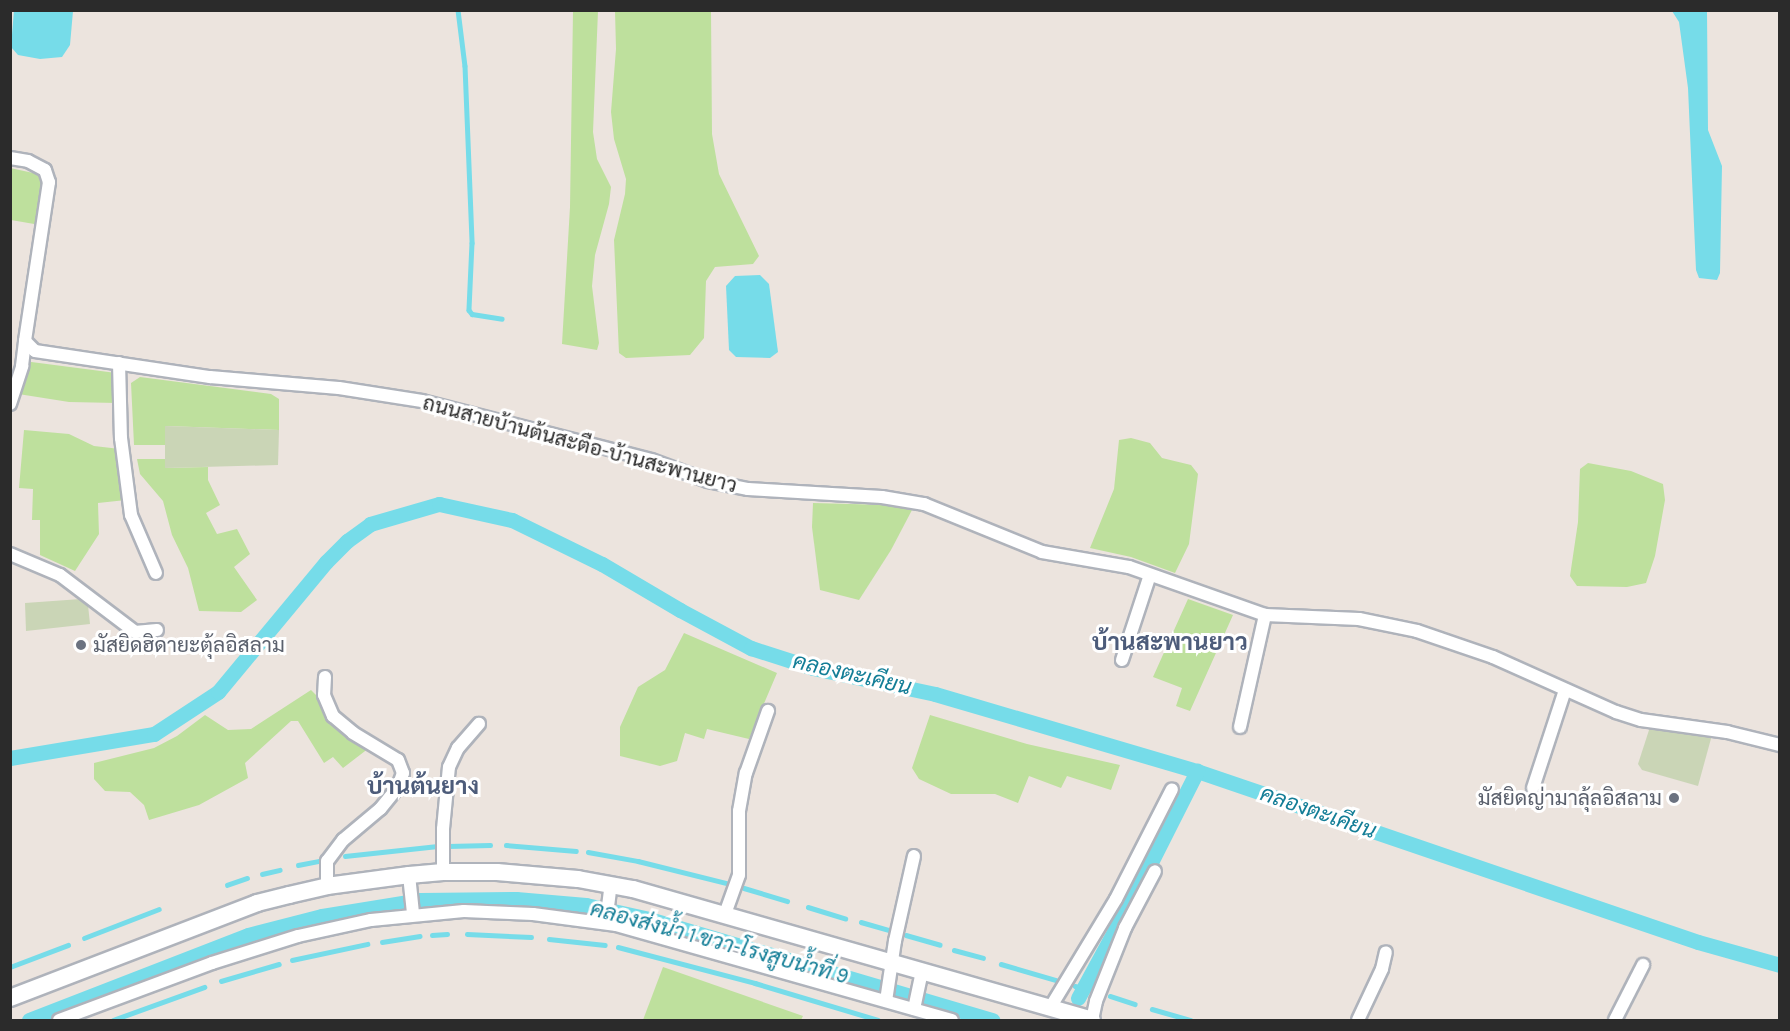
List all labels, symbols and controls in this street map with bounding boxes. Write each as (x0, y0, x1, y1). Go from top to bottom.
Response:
street label: ถนนสายบ้านต้นสะตือ-บ้านสะพานยาว (420, 390, 740, 498)
district label: บ้านสะพานยาว (1092, 629, 1248, 657)
place label: มัสยิดฮิดายะตุ้ลอิสลาม (93, 632, 285, 658)
marker: มัสยิดฮิดายะตุ้ลอิสลาม (74, 638, 88, 652)
water label: คลองตะเคียน (790, 649, 914, 701)
district label: บ้านต้นยาง (367, 773, 479, 801)
water label: คลองตะเคียน (1257, 781, 1379, 845)
place label: มัสยิดญ่ามาลุ้ลอิสลาม (1478, 785, 1662, 811)
marker: มัสยิดญ่ามาลุ้ลอิสลาม (1667, 791, 1681, 805)
water label: คลองส่งน้ำ 1 ขวา-โรงสูบน้ำที่ 9 (587, 896, 851, 990)

